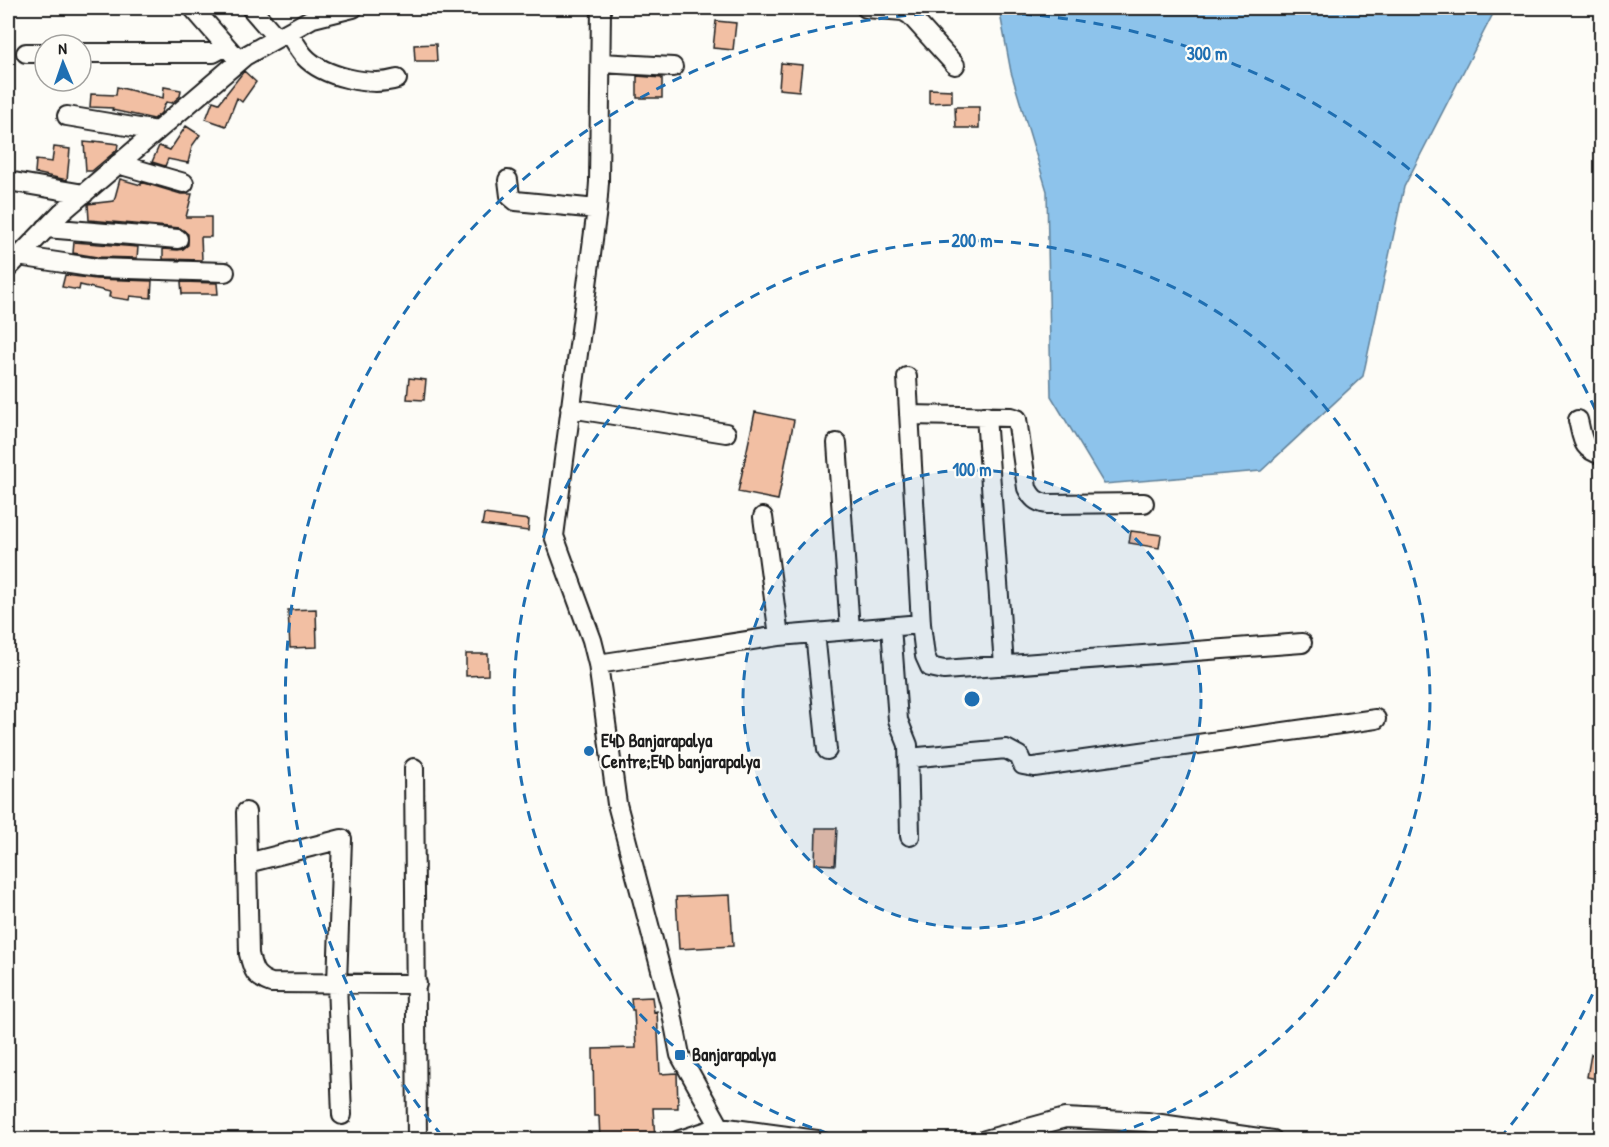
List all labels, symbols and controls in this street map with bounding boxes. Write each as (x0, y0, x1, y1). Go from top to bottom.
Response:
north arrow (33, 33, 93, 93)
text: N (58, 37, 68, 59)
text: 300 m (1187, 41, 1227, 66)
text: 200 m (952, 228, 992, 253)
text: 100 m (952, 457, 992, 482)
centre of rings (962, 689, 982, 709)
place label: E4D Banjarapalya Centre;E4D banjarapalya (601, 728, 761, 775)
marker: E4D Banjarapalya Centre;E4D banjarapalya (582, 744, 596, 758)
place label: Banjarapalya (692, 1042, 777, 1068)
marker: Banjarapalya (673, 1048, 687, 1062)

